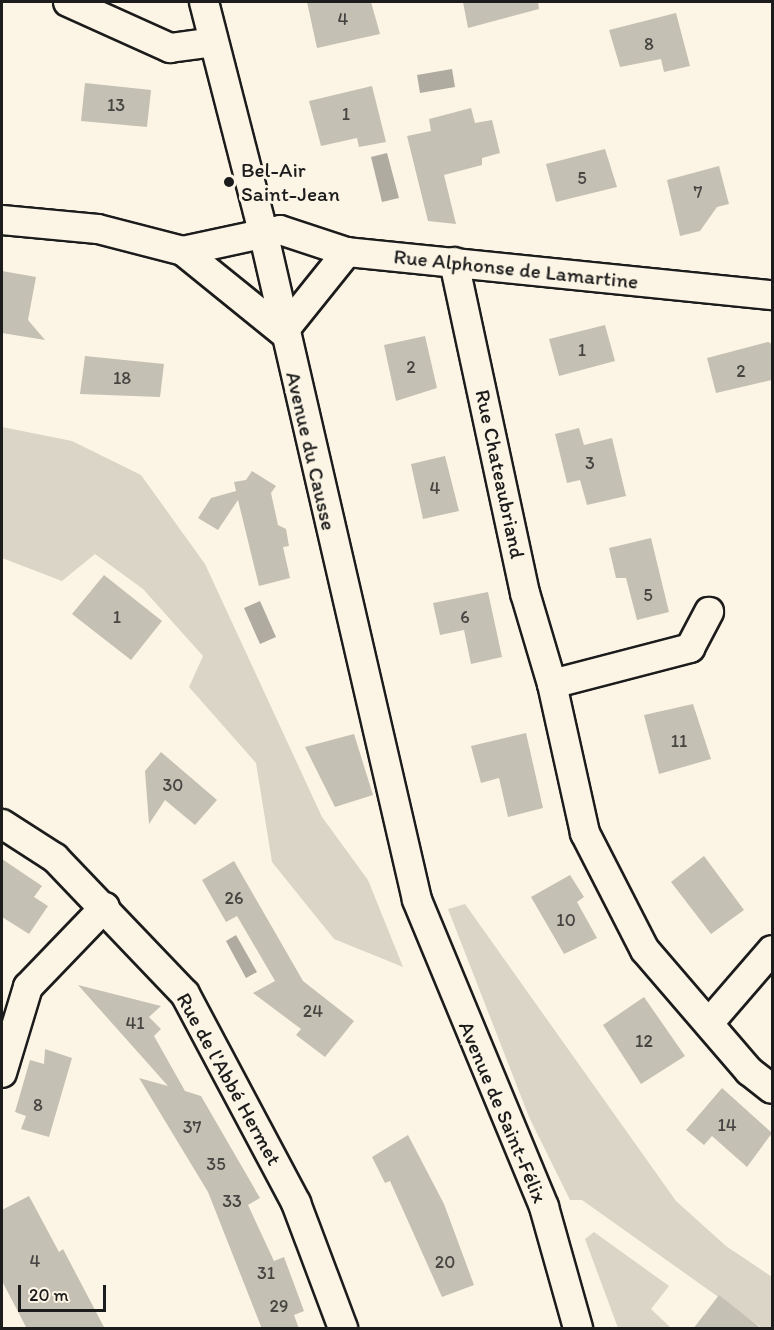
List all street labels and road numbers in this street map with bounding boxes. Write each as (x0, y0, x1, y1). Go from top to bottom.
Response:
street label: Rue Alphonse de Lamartine (393, 244, 639, 294)
street label: Avenue du Causse (280, 369, 342, 533)
street label: Rue Chateaubriand (470, 387, 530, 561)
street label: Rue de l'Abbé Hermet (171, 989, 287, 1169)
street label: Avenue de Saint-Félix (453, 1017, 553, 1207)

